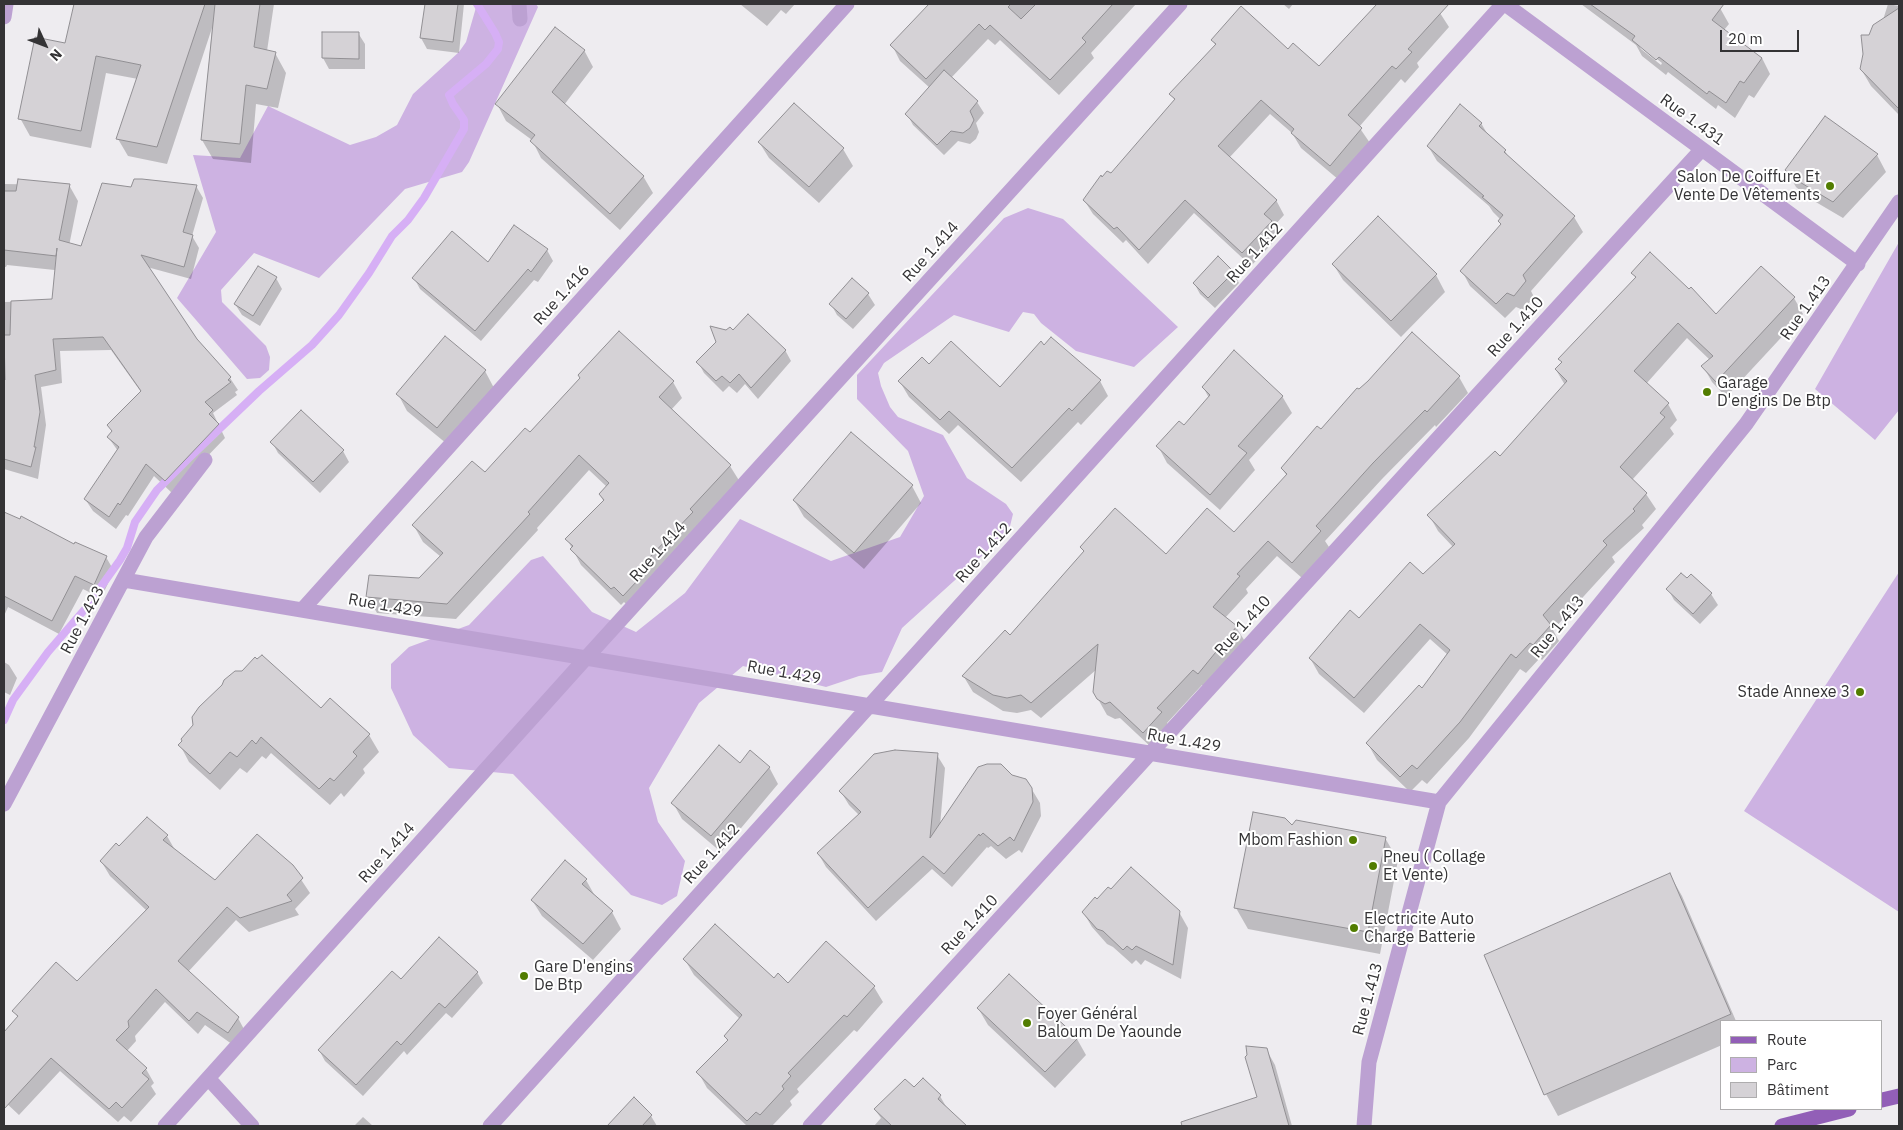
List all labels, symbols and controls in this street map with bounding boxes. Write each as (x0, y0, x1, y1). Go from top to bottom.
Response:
north arrow (20, 20, 70, 70)
scale bar (1723, 20, 1802, 52)
text: 20 m (1728, 29, 1763, 48)
text: N (46, 45, 66, 65)
street label: Rue 1.431 (1656, 90, 1728, 150)
place label: Salon De Coiffure Et Vente De Vêtements (1674, 167, 1820, 205)
marker: Salon De Coiffure Et Vente De Vêtements (1824, 180, 1836, 192)
street label: Rue 1.414 (899, 218, 963, 286)
street label: Rue 1.412 (1223, 219, 1287, 287)
street label: Rue 1.416 (530, 261, 594, 329)
street label: Rue 1.413 (1777, 272, 1835, 344)
street label: Rue 1.410 (1484, 293, 1548, 361)
place label: Garage D'engins De Btp (1717, 373, 1831, 411)
marker: Garage D'engins De Btp (1701, 386, 1713, 398)
street label: Rue 1.414 (626, 518, 690, 586)
street label: Rue 1.412 (952, 519, 1016, 587)
street label: Rue 1.423 (57, 583, 109, 657)
street label: Rue 1.429 (347, 590, 423, 622)
street label: Rue 1.410 (1211, 592, 1275, 660)
street label: Rue 1.413 (1527, 592, 1589, 662)
street label: Rue 1.429 (746, 657, 822, 689)
place label: Stade Annexe 3 (1738, 682, 1850, 702)
marker: Stade Annexe 3 (1854, 686, 1866, 698)
street label: Rue 1.429 (1146, 725, 1222, 757)
street label: Rue 1.414 (355, 819, 419, 887)
street label: Rue 1.412 (680, 820, 744, 888)
place label: Mbom Fashion (1238, 830, 1343, 850)
marker: Mbom Fashion (1347, 834, 1359, 846)
place label: Pneu ( Collage Et Vente) (1383, 847, 1486, 885)
marker: Pneu ( Collage Et Vente) (1367, 860, 1379, 872)
street label: Rue 1.410 (938, 891, 1002, 959)
place label: Electricite Auto Charge Batterie (1364, 909, 1475, 947)
marker: Electricite Auto Charge Batterie (1348, 922, 1360, 934)
place label: Gare D'engins De Btp (534, 957, 633, 995)
street label: Rue 1.413 (1349, 960, 1387, 1038)
marker: Gare D'engins De Btp (518, 970, 530, 982)
place label: Foyer Général Baloum De Yaounde (1037, 1004, 1182, 1042)
marker: Foyer Général Baloum De Yaounde (1021, 1017, 1033, 1029)
legend (1720, 1020, 1883, 1110)
text: Route (1767, 1030, 1807, 1049)
text: Parc (1767, 1055, 1797, 1074)
text: Bâtiment (1767, 1080, 1829, 1099)

